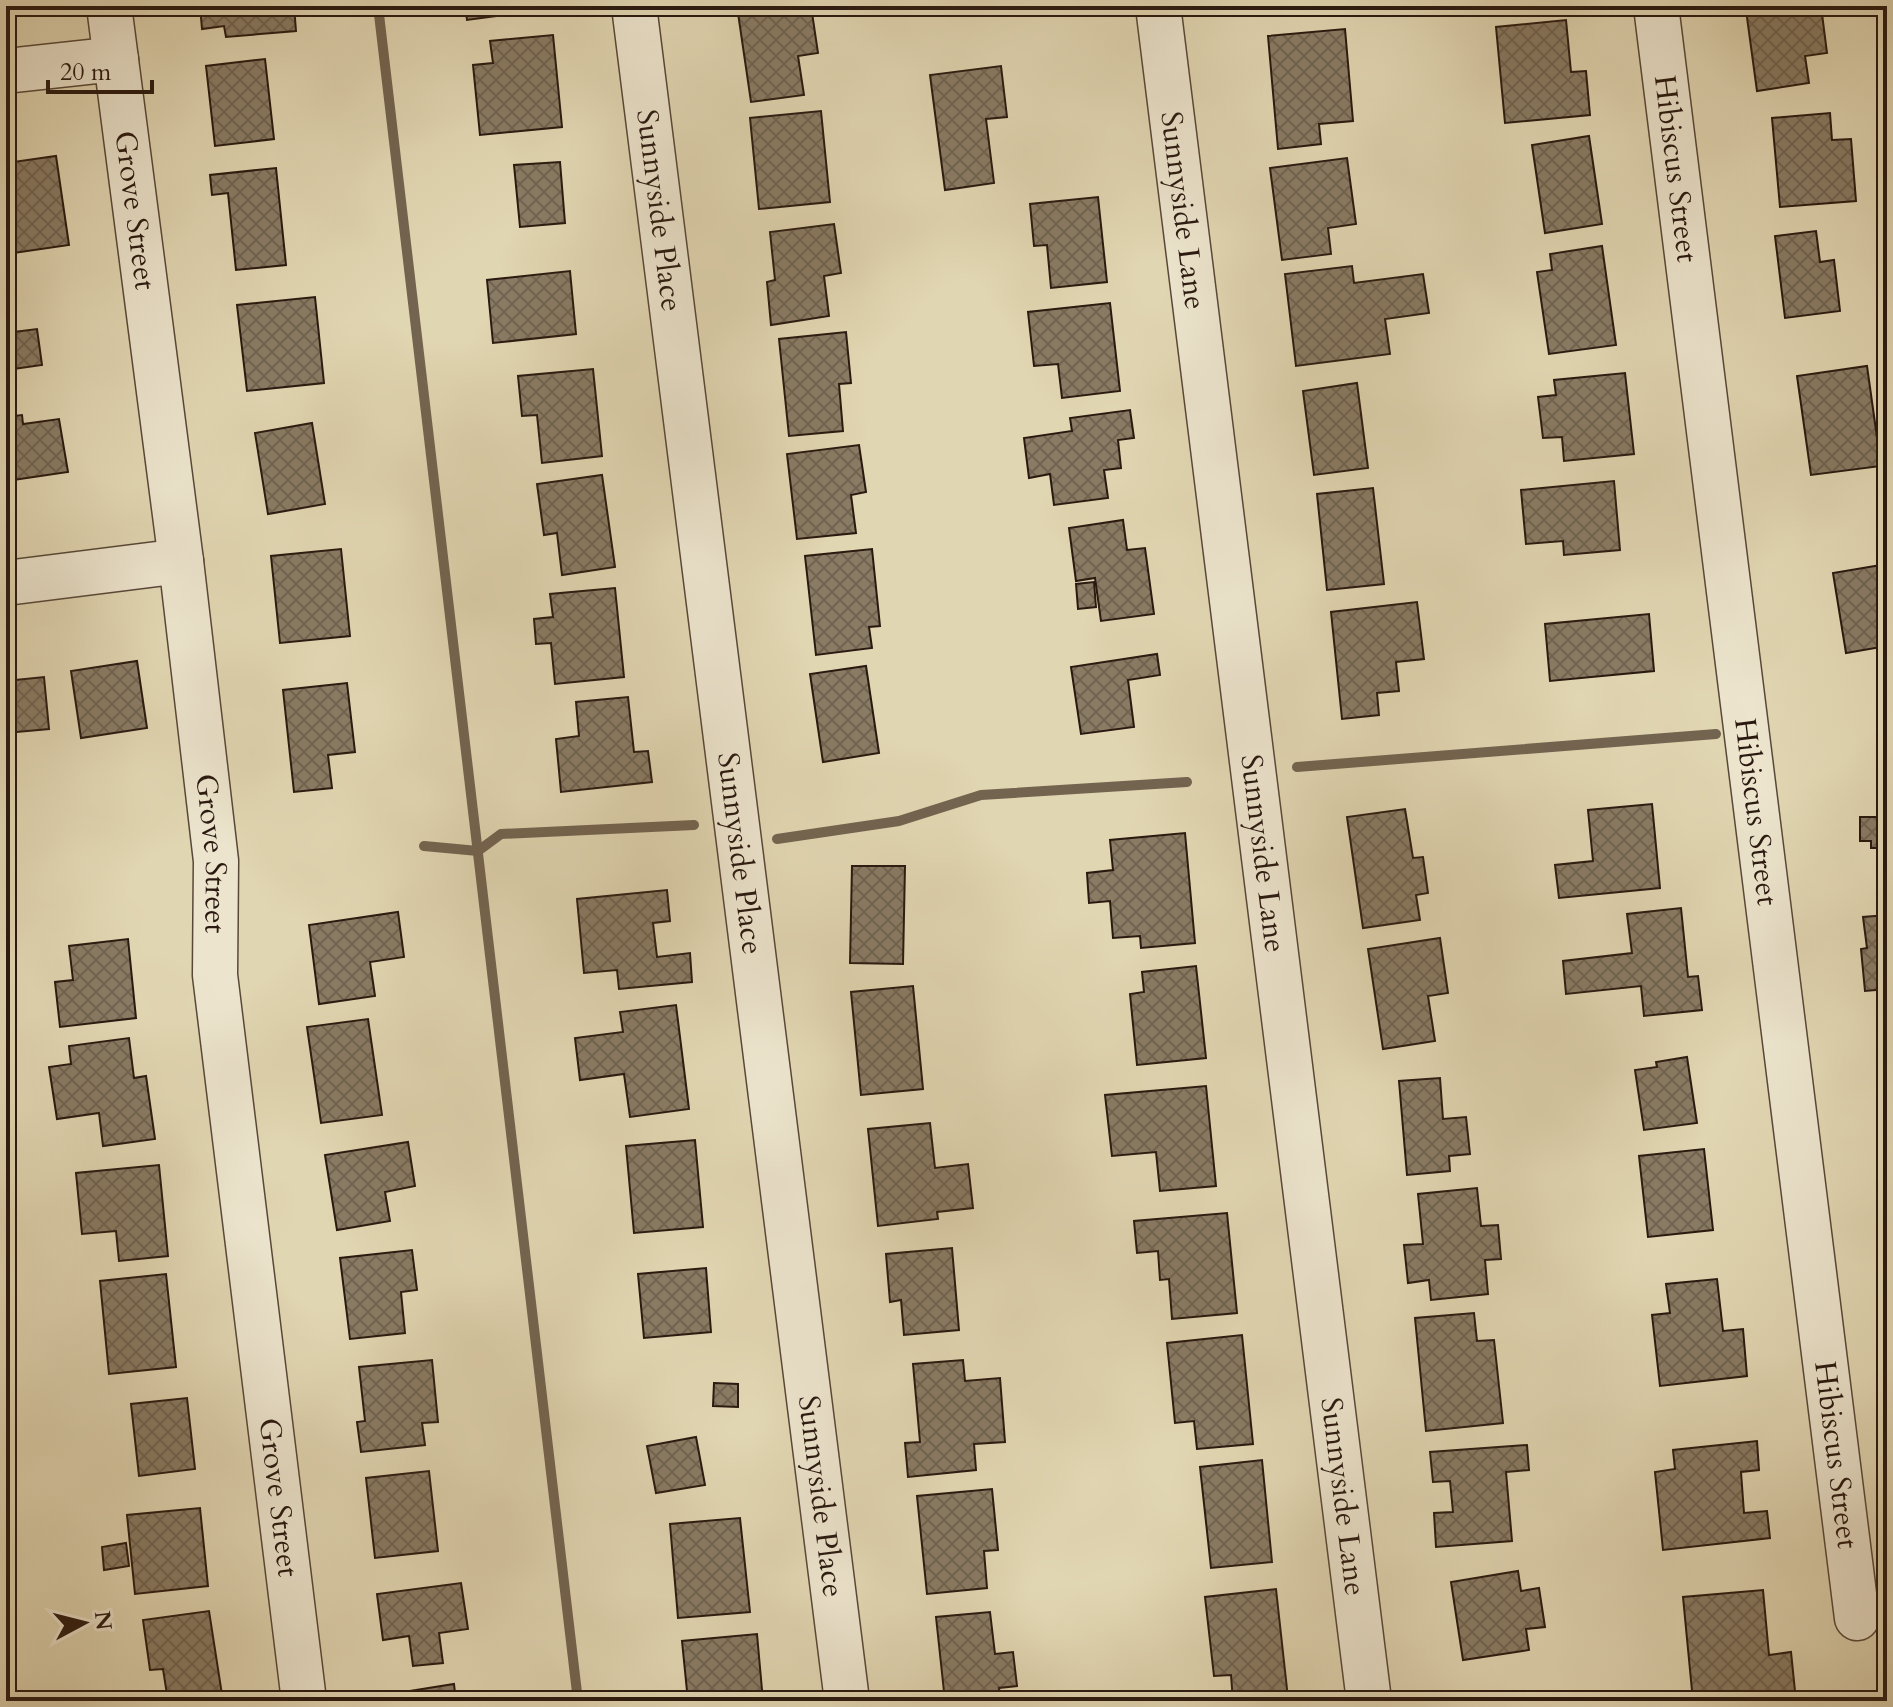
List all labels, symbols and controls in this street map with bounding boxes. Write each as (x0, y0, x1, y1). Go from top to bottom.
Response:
scale bar (48, 44, 152, 94)
text: 20 m (60, 56, 112, 89)
street label: Hibiscus Street (1644, 73, 1708, 265)
street label: Sunnyside Place (626, 107, 692, 314)
street label: Sunnyside Lane (1150, 109, 1216, 312)
street label: Grove Street (104, 128, 166, 293)
street label: Hibiscus Street (1724, 716, 1788, 908)
street label: Sunnyside Place (707, 750, 773, 957)
street label: Sunnyside Lane (1230, 752, 1296, 955)
street label: Grove Street (185, 772, 236, 934)
street label: Hibiscus Street (1804, 1359, 1868, 1551)
street label: Sunnyside Place (788, 1393, 854, 1600)
street label: Sunnyside Lane (1310, 1395, 1376, 1598)
street label: Grove Street (248, 1416, 309, 1580)
north arrow (44, 1583, 124, 1663)
text: N (87, 1609, 119, 1632)

